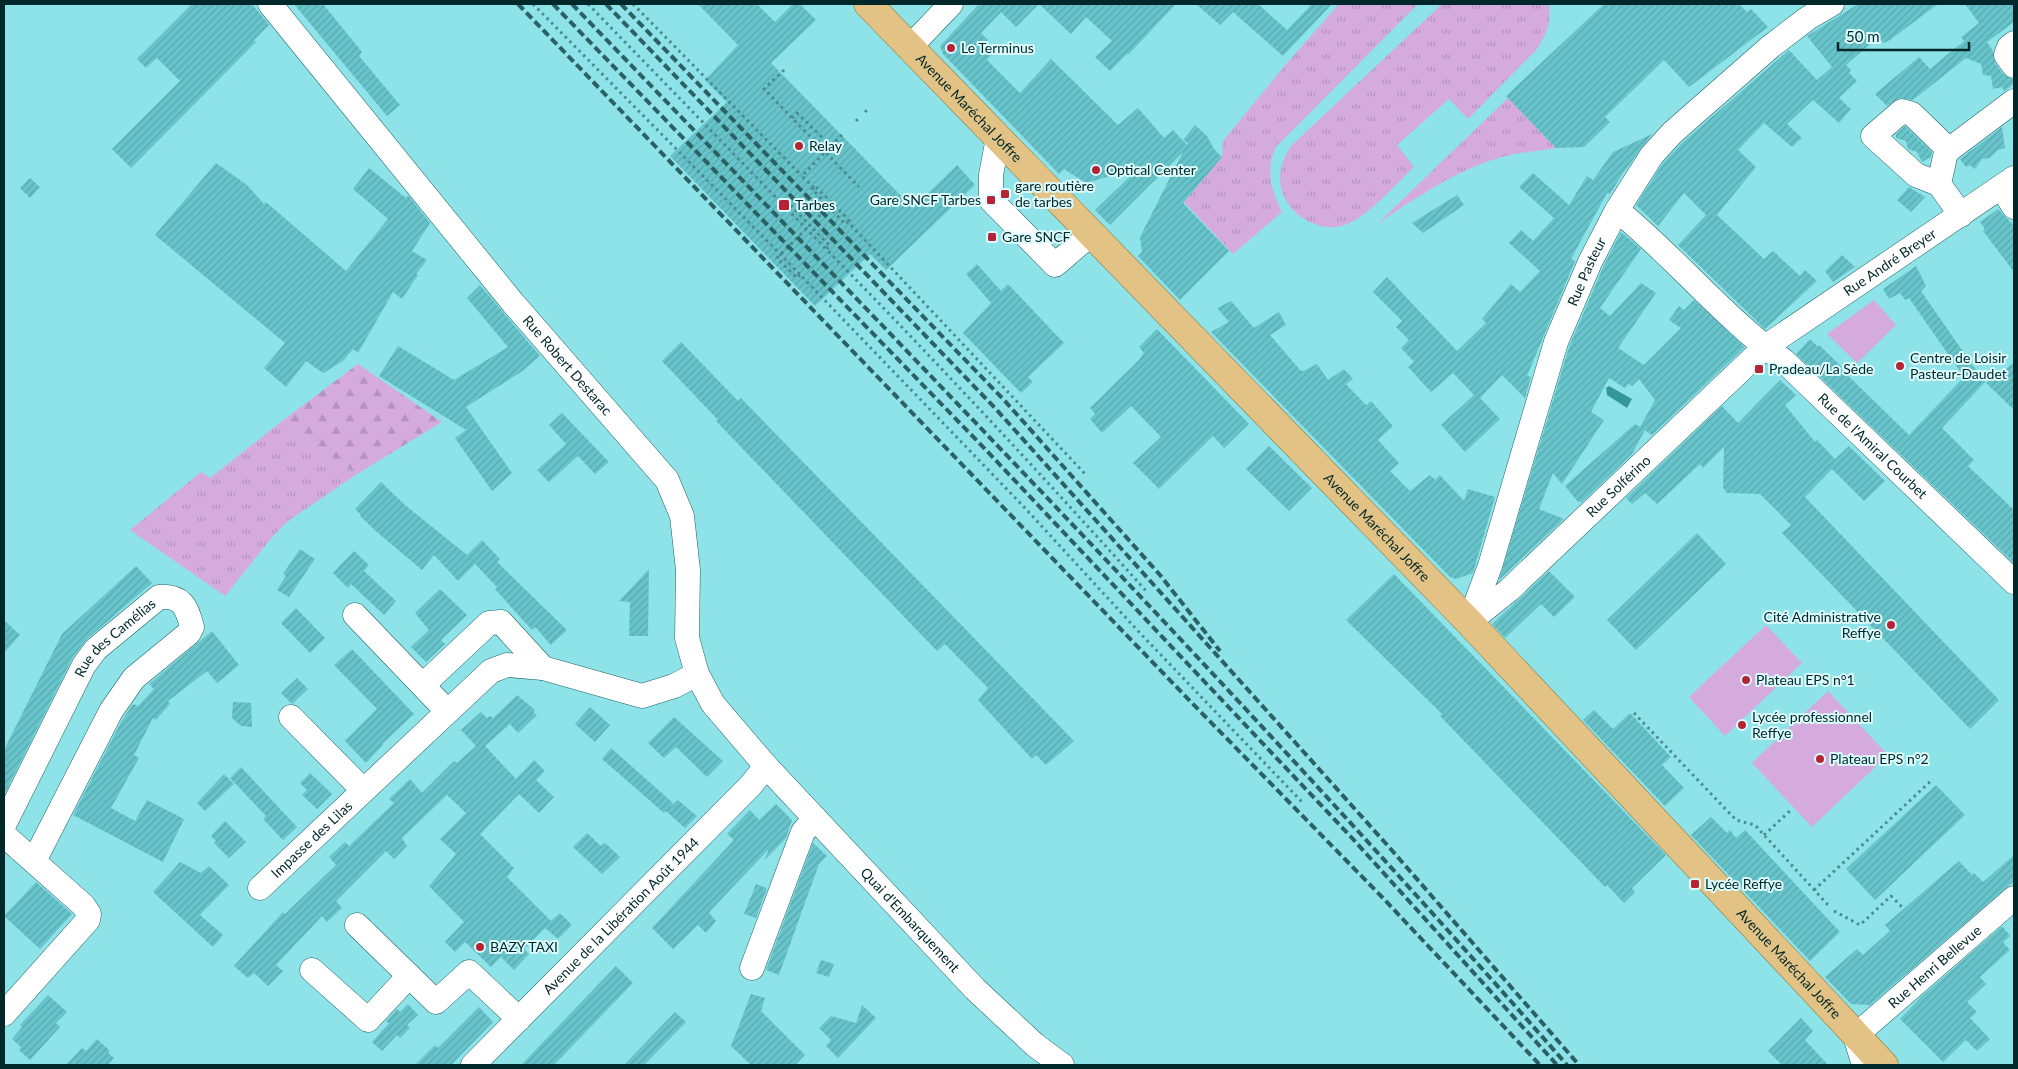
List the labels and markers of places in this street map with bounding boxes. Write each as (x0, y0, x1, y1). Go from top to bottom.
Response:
place label: Le Terminus (961, 39, 1034, 56)
marker: Le Terminus (945, 42, 957, 54)
place label: Relay (809, 137, 843, 154)
marker: Relay (793, 140, 805, 152)
place label: Optical Center (1106, 161, 1196, 178)
marker: Optical Center (1090, 164, 1102, 176)
place label: gare routière de tarbes (1015, 177, 1094, 210)
marker: gare routière de tarbes (999, 188, 1011, 200)
place label: Gare SNCF Tarbes (870, 191, 981, 208)
marker: Gare SNCF Tarbes (985, 194, 997, 206)
place label: Tarbes (795, 196, 835, 213)
marker: Tarbes (777, 198, 791, 212)
place label: Gare SNCF (1002, 228, 1071, 245)
marker: Gare SNCF (986, 231, 998, 243)
place label: Centre de Loisir Pasteur-Daudet (1910, 349, 2007, 382)
place label: Pradeau/La Sède (1769, 360, 1873, 377)
marker: Centre de Loisir Pasteur-Daudet (1894, 360, 1906, 372)
marker: Pradeau/La Sède (1753, 363, 1765, 375)
place label: Cité Administrative Reffye (1764, 608, 1881, 641)
marker: Cité Administrative Reffye (1885, 619, 1897, 631)
place label: Plateau EPS n°1 (1756, 671, 1855, 688)
marker: Plateau EPS n°1 (1740, 674, 1752, 686)
place label: Lycée professionnel Reffye (1752, 708, 1872, 741)
marker: Lycée professionnel Reffye (1736, 719, 1748, 731)
place label: Plateau EPS n°2 (1830, 750, 1929, 767)
marker: Plateau EPS n°2 (1814, 753, 1826, 765)
place label: Lycée Reffye (1705, 875, 1782, 892)
marker: Lycée Reffye (1689, 878, 1701, 890)
place label: BAZY TAXI (490, 938, 558, 955)
marker: BAZY TAXI (474, 941, 486, 953)

